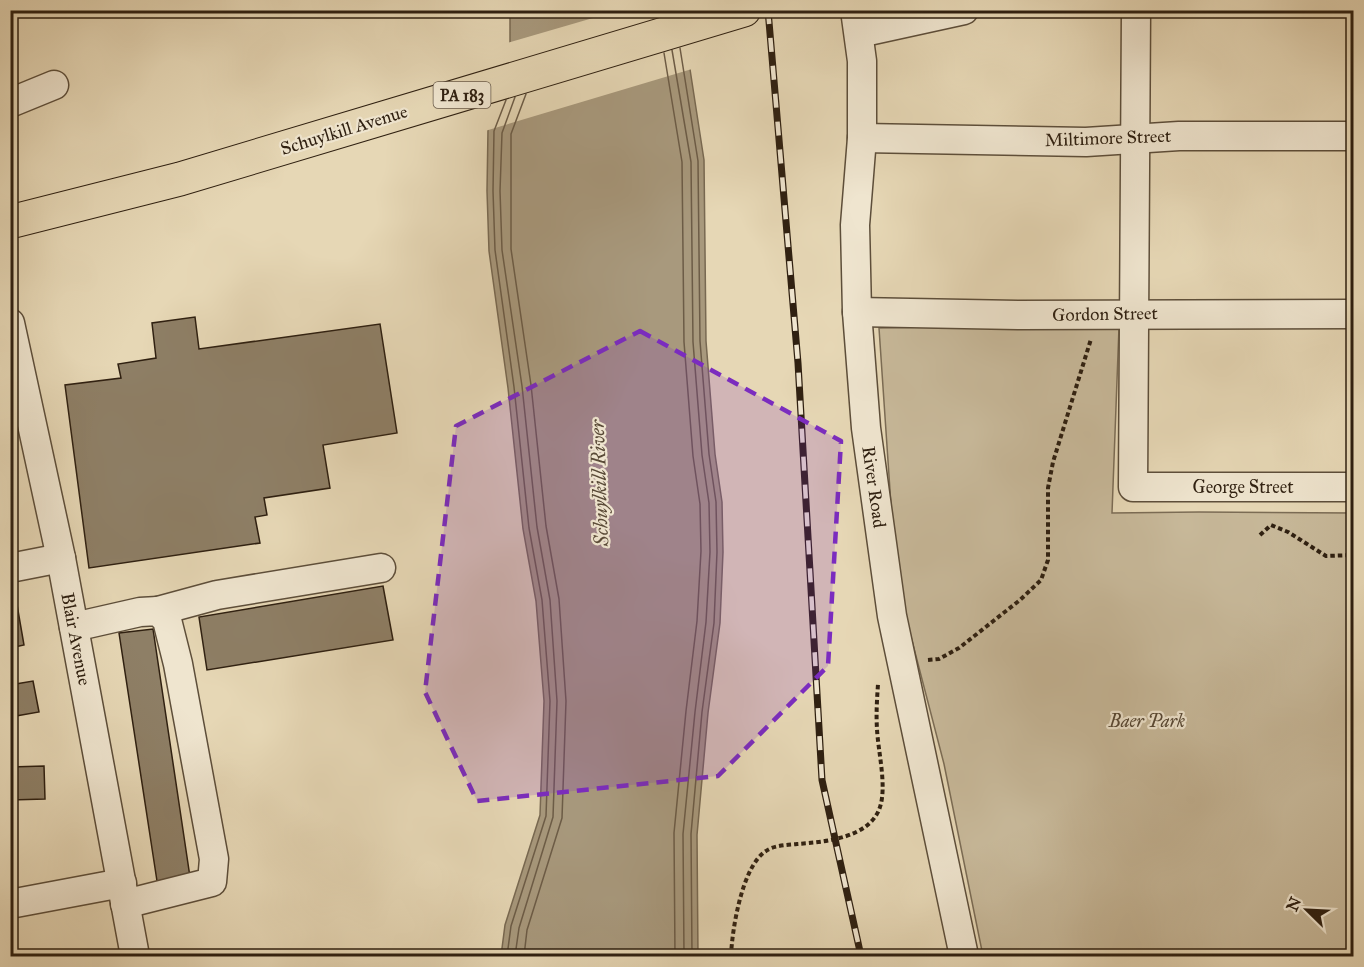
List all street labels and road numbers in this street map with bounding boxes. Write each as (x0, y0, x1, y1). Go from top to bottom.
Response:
road number: PA 183 (434, 82, 490, 108)
street label: Schuylkill Avenue (278, 100, 410, 160)
street label: Miltimore Street (1044, 125, 1172, 151)
street label: Gordon Street (1052, 302, 1159, 326)
street label: River Road (857, 445, 891, 529)
street label: George Street (1192, 476, 1294, 499)
street label: Blair Avenue (56, 591, 96, 687)

